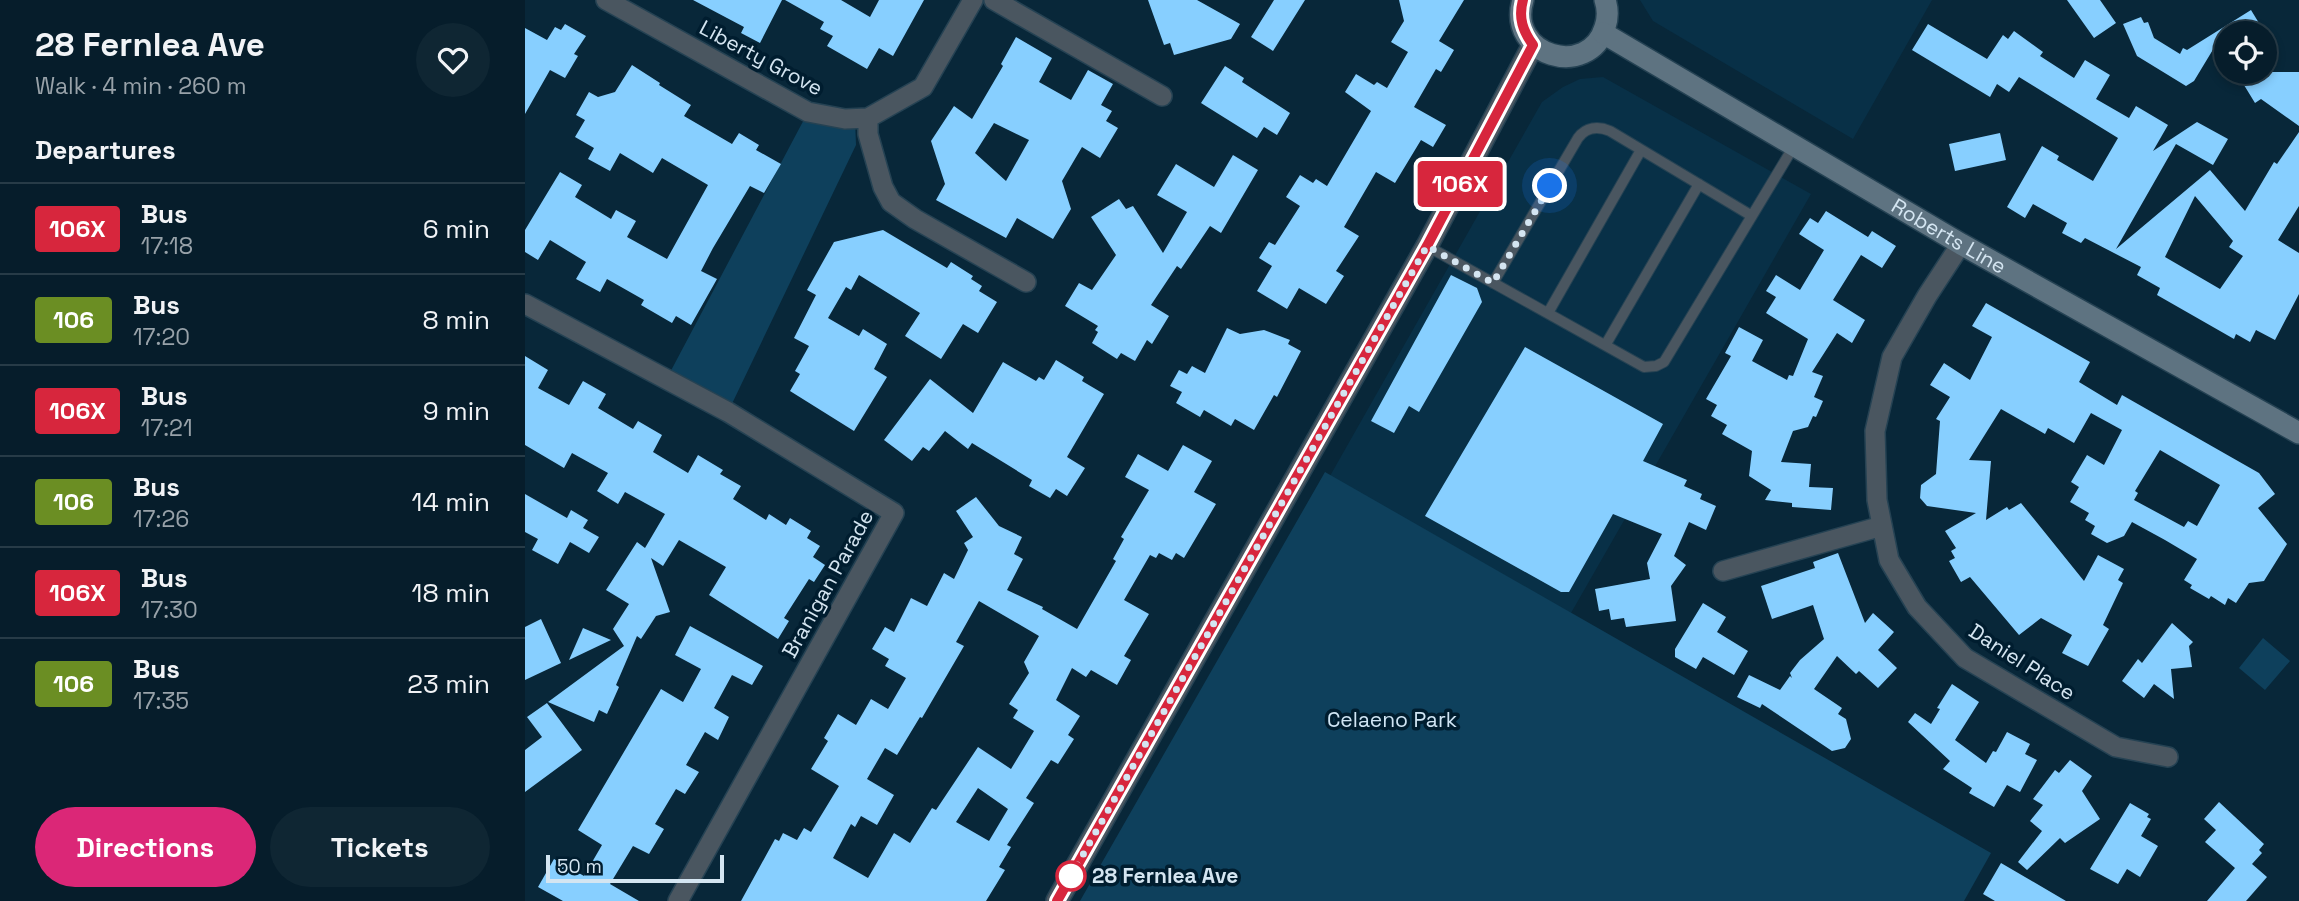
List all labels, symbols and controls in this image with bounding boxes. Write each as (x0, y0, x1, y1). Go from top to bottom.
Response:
street label: Liberty Grove (695, 14, 827, 101)
map controls (2214, 21, 2277, 84)
button: locate (2214, 21, 2277, 84)
button: heart (416, 23, 490, 97)
text: 28 Fernlea Ave (35, 24, 265, 66)
text: Walk · 4 min · 260 m (35, 71, 247, 101)
text: Departures (35, 133, 176, 167)
line badge: 106X (1411, 161, 1509, 207)
text: 106X (1432, 168, 1488, 199)
your location (1532, 168, 1567, 203)
street label: Roberts Line (1887, 192, 2011, 280)
text: Bus (141, 197, 188, 231)
text: 6 min (423, 212, 490, 246)
text: 106X (49, 213, 106, 244)
text: 17:18 (141, 231, 193, 261)
text: Bus (133, 288, 180, 322)
text: 8 min (422, 303, 490, 337)
text: 106 (53, 304, 94, 335)
text: 17:20 (133, 322, 190, 352)
text: Bus (141, 379, 188, 413)
text: 9 min (423, 394, 490, 428)
text: 106X (49, 395, 106, 426)
text: 17:21 (141, 413, 193, 443)
text: Bus (133, 470, 180, 504)
text: 14 min (412, 485, 490, 519)
text: 106 (53, 486, 94, 517)
text: 17:26 (133, 504, 189, 534)
street label: Branigan Parade (776, 505, 879, 663)
text: Bus (141, 561, 188, 595)
text: 18 min (412, 576, 490, 610)
text: 106X (49, 577, 106, 608)
text: 17:30 (141, 595, 198, 625)
street label: Daniel Place (1964, 617, 2081, 706)
text: Bus (133, 652, 180, 686)
text: 23 min (407, 667, 490, 701)
text: 106 (53, 668, 94, 699)
text: 17:35 (133, 686, 189, 716)
park label: Celaeno Park (1327, 706, 1457, 733)
button: Directions (35, 807, 256, 887)
button: Tickets (270, 807, 490, 887)
scale bar (546, 852, 725, 884)
text: 50 m (557, 854, 602, 879)
marker: 28 Fernlea Ave (1056, 861, 1086, 891)
place label: 28 Fernlea Ave (1092, 862, 1238, 889)

